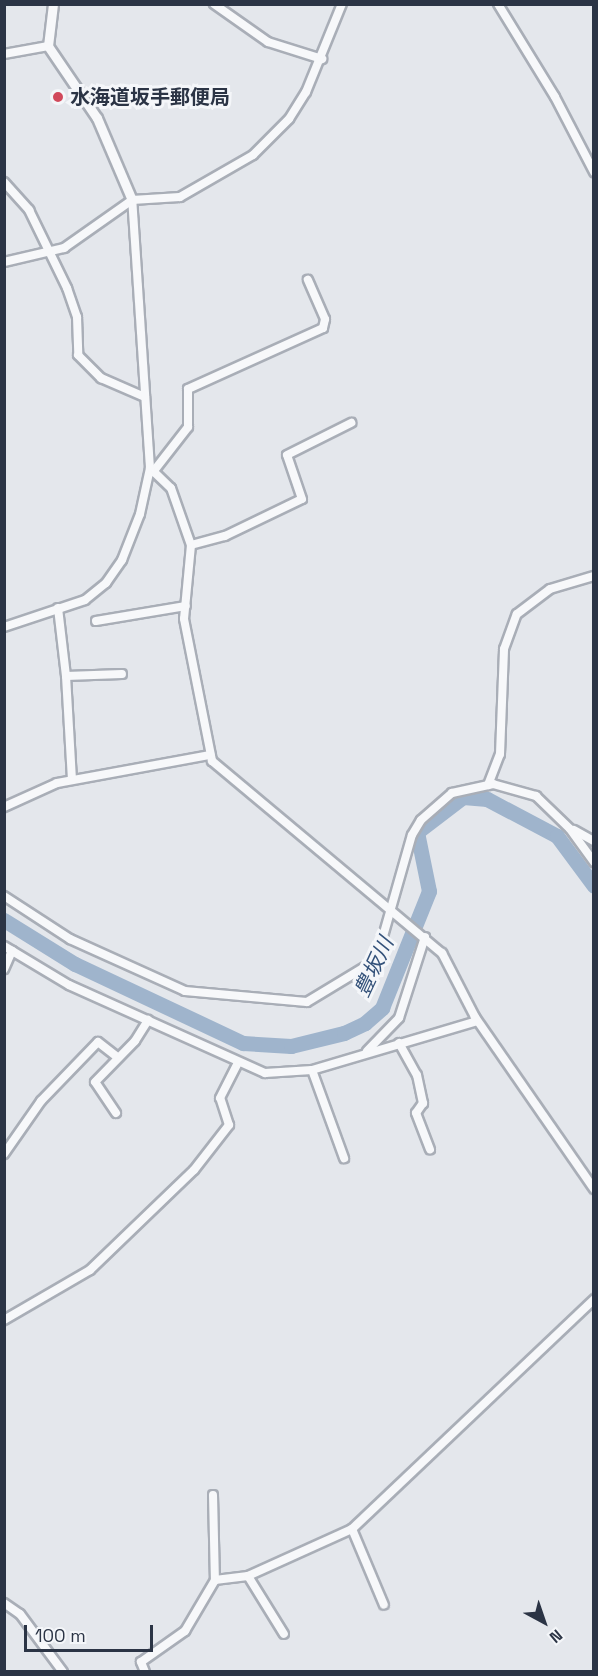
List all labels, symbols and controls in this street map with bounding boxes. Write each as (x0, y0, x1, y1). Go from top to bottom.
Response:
place label: 水海道坂手郵便局 (70, 85, 230, 109)
marker: 水海道坂手郵便局 (51, 90, 65, 104)
water label: 豊坂川 (349, 933, 399, 1001)
north arrow (514, 1592, 574, 1652)
scale bar (27, 1613, 156, 1651)
text: 100 m (35, 1624, 86, 1647)
text: N (545, 1625, 567, 1648)

